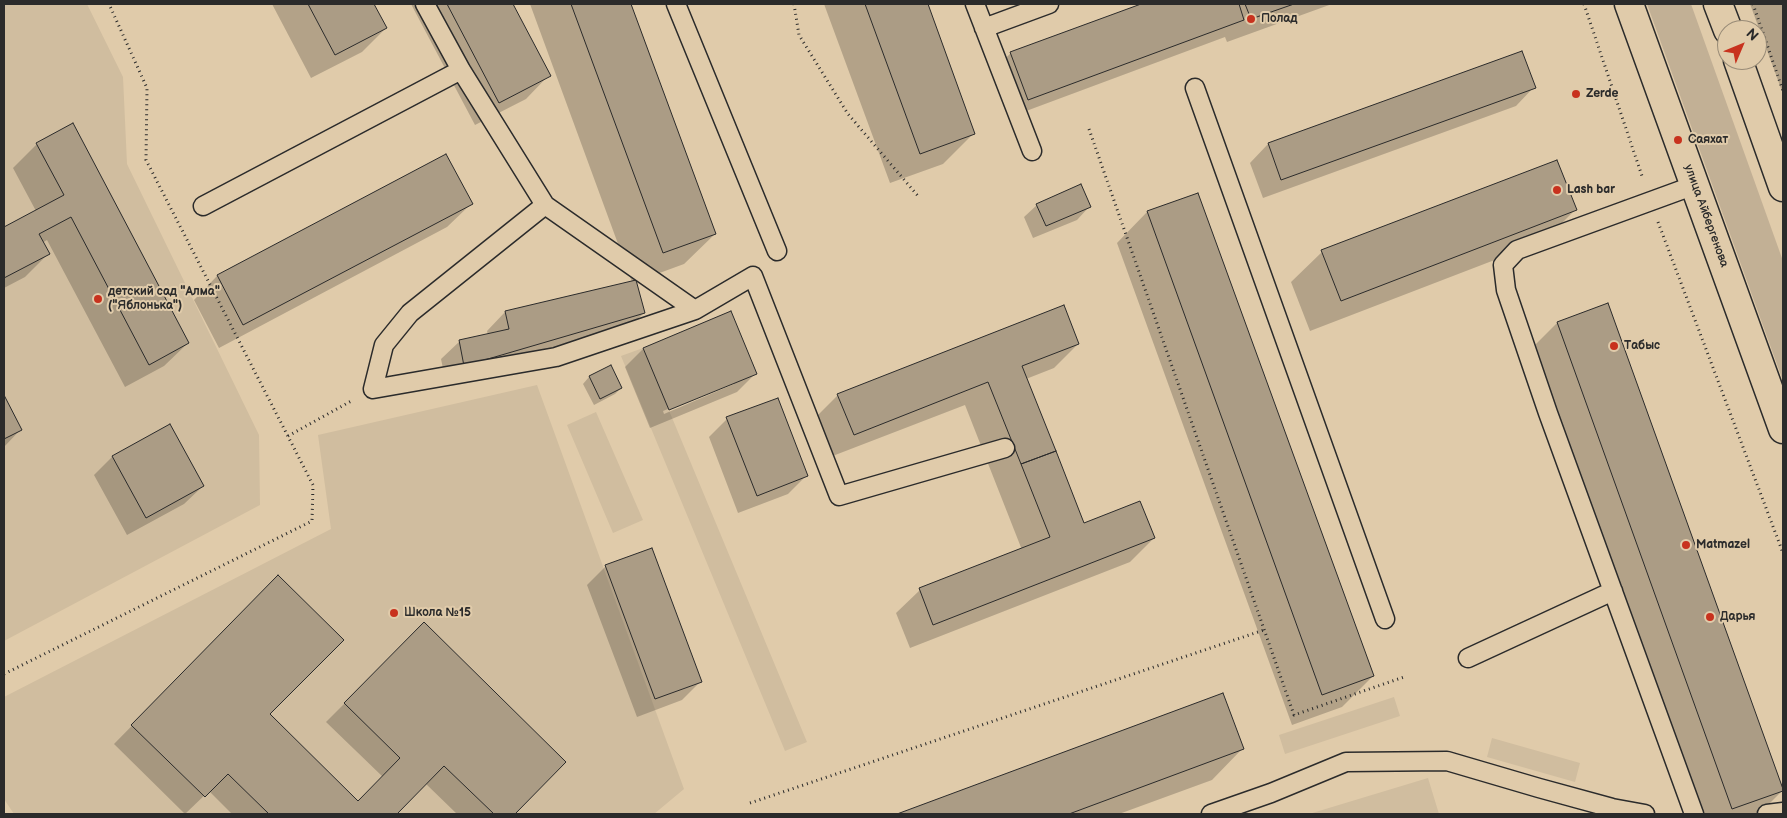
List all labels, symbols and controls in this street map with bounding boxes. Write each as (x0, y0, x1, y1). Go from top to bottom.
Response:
place label: Полад (1261, 12, 1297, 26)
marker: Полад (1245, 13, 1257, 25)
north arrow (1717, 20, 1767, 70)
text: N (1743, 25, 1762, 44)
place label: Zerde (1586, 87, 1618, 101)
marker: Zerde (1570, 88, 1582, 100)
place label: Саяхат (1688, 133, 1728, 147)
marker: Саяхат (1672, 134, 1684, 146)
street label: улица Айбергенова (1681, 163, 1731, 269)
place label: Lash bar (1567, 183, 1615, 197)
marker: Lash bar (1551, 184, 1563, 196)
place label: детский сад "Алма" ("Яблонька") (108, 285, 220, 313)
marker: детский сад "Алма" ("Яблонька") (92, 293, 104, 305)
place label: Табыс (1624, 339, 1660, 353)
marker: Табыс (1608, 340, 1620, 352)
place label: Matmazel (1696, 538, 1750, 552)
marker: Matmazel (1680, 539, 1692, 551)
place label: Школа №15 (404, 606, 471, 620)
marker: Школа №15 (388, 607, 400, 619)
place label: Дарья (1720, 610, 1756, 624)
marker: Дарья (1704, 611, 1716, 623)

